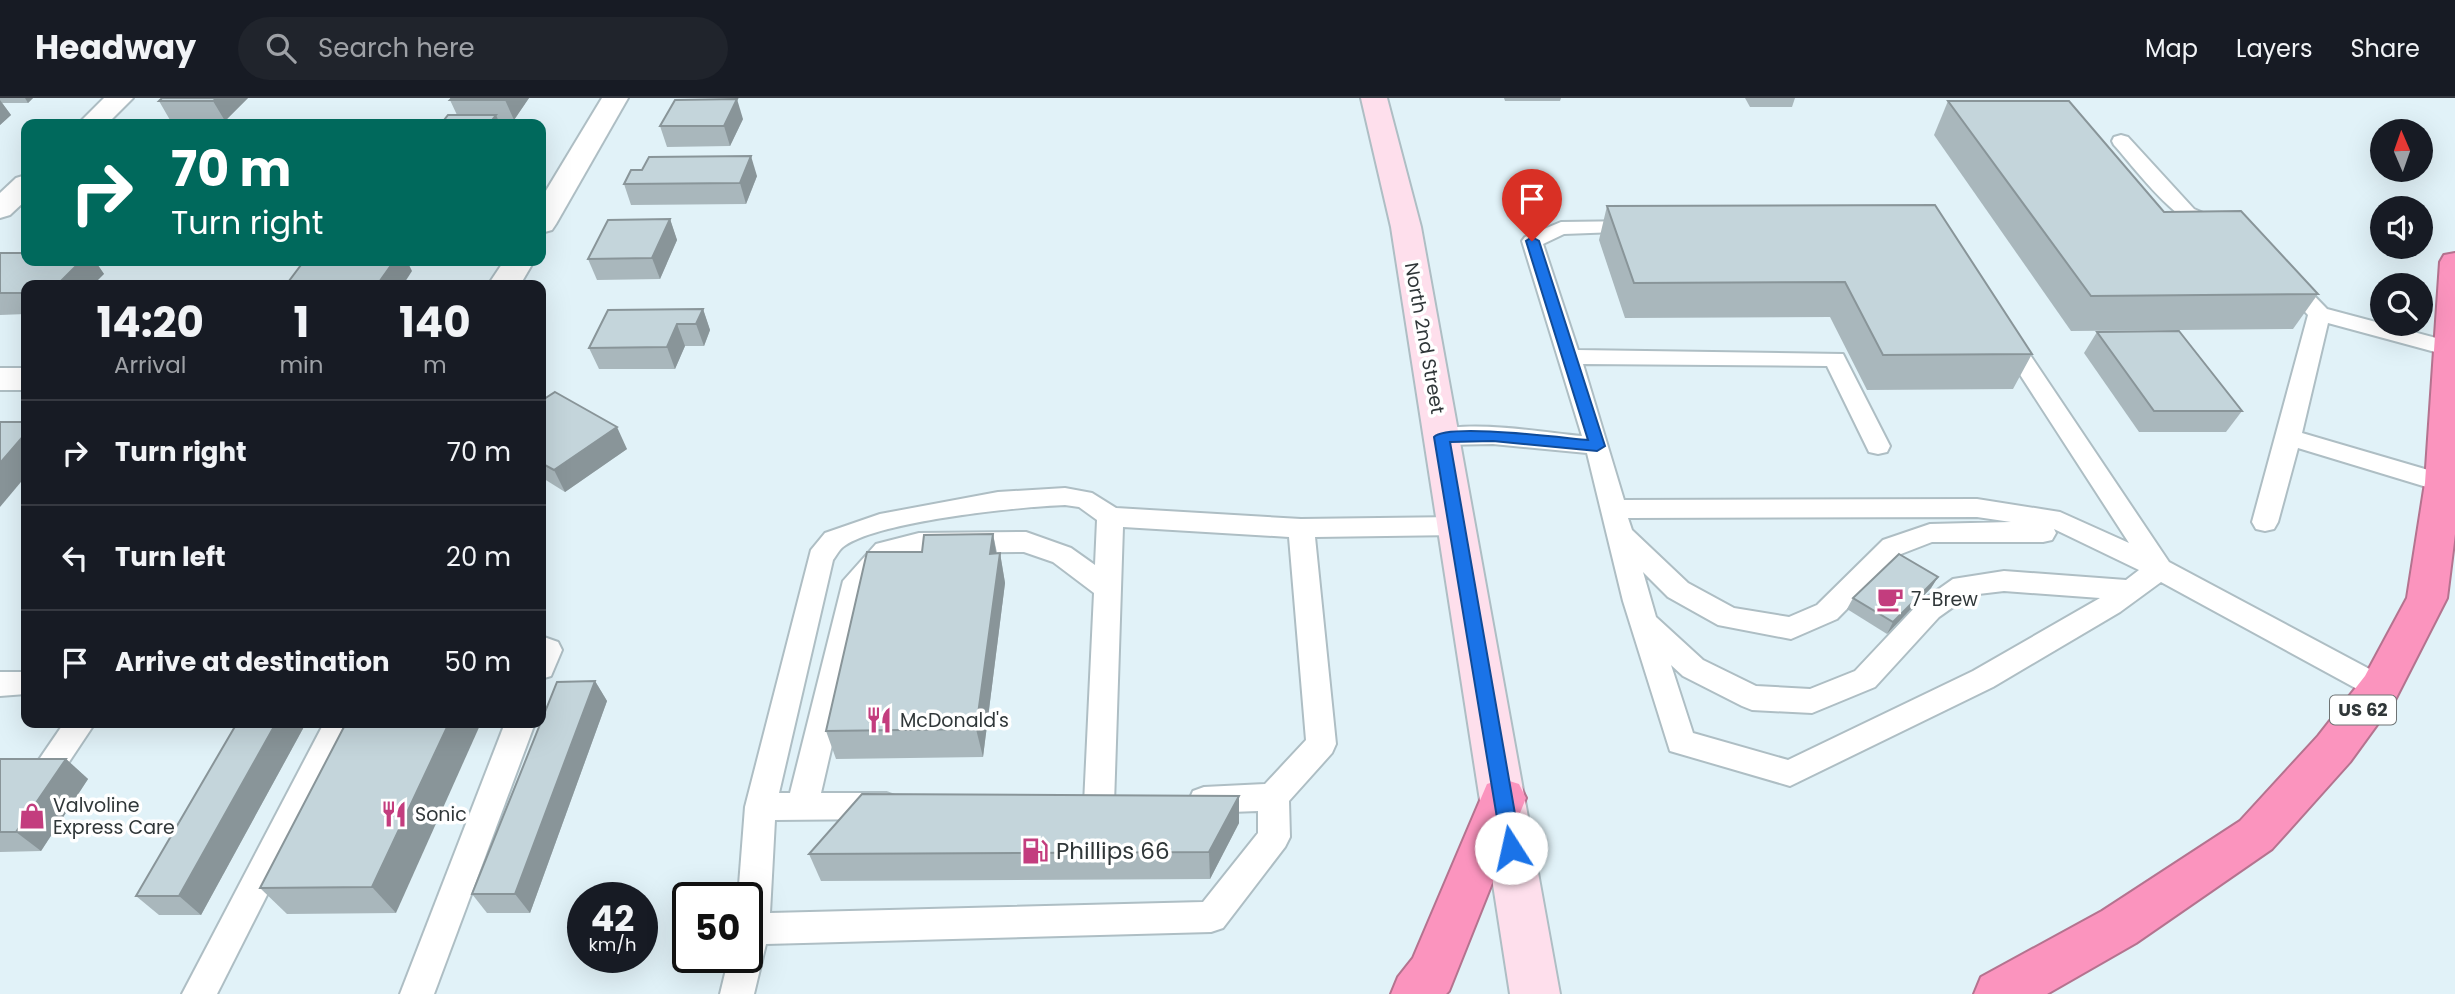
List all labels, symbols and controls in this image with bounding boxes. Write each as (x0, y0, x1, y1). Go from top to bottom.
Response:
search box (238, 17, 728, 80)
text: Headway (35, 24, 196, 71)
icon: search (262, 29, 300, 67)
text: Search here (318, 30, 475, 66)
text: Map (2145, 32, 2198, 65)
text: Layers (2236, 32, 2312, 65)
text: Share (2350, 32, 2420, 65)
north arrow (2370, 119, 2432, 182)
map controls (2370, 119, 2433, 336)
text: 70 m (171, 135, 291, 203)
icon: right (56, 147, 147, 238)
pin (1502, 169, 1562, 241)
icon: arrive (1513, 180, 1551, 218)
button: sound (2370, 196, 2433, 259)
text: Turn right (171, 200, 323, 245)
street label: North 2nd Street (1398, 260, 1451, 416)
button: search (2370, 273, 2433, 336)
text: 14:20 (96, 293, 204, 352)
text: 1 (294, 293, 309, 352)
text: 140 (399, 293, 471, 352)
text: Arrival (114, 349, 186, 381)
text: min (279, 349, 323, 381)
text: m (423, 349, 447, 381)
icon: right (56, 434, 94, 472)
text: Turn right (115, 434, 247, 470)
text: 70 m (447, 434, 511, 470)
icon: left (56, 539, 94, 577)
text: Turn left (115, 539, 226, 575)
text: 20 m (446, 539, 511, 575)
cafe icon: 7-Brew (1875, 584, 1905, 614)
place label: 7-Brew (1911, 586, 1978, 613)
icon: arrive (56, 644, 94, 682)
text: Arrive at destination (115, 644, 390, 680)
text: 50 m (445, 644, 511, 680)
road number: US 62 (2330, 696, 2396, 724)
restaurant icon: McDonald's (864, 705, 894, 735)
place label: McDonald's (900, 707, 1009, 734)
place label: Valvoline Express Care (53, 792, 175, 841)
restaurant icon: Sonic (379, 799, 409, 829)
shop icon: Valvoline Express Care (17, 801, 47, 831)
place label: Sonic (415, 801, 467, 828)
position arrow (1474, 811, 1548, 885)
place label: Phillips 66 (1056, 835, 1170, 867)
fuel station icon: Phillips 66 (1020, 836, 1050, 866)
speed limit sign: 50 (672, 882, 763, 973)
text: 42 (591, 894, 634, 943)
text: km/h (589, 932, 636, 957)

